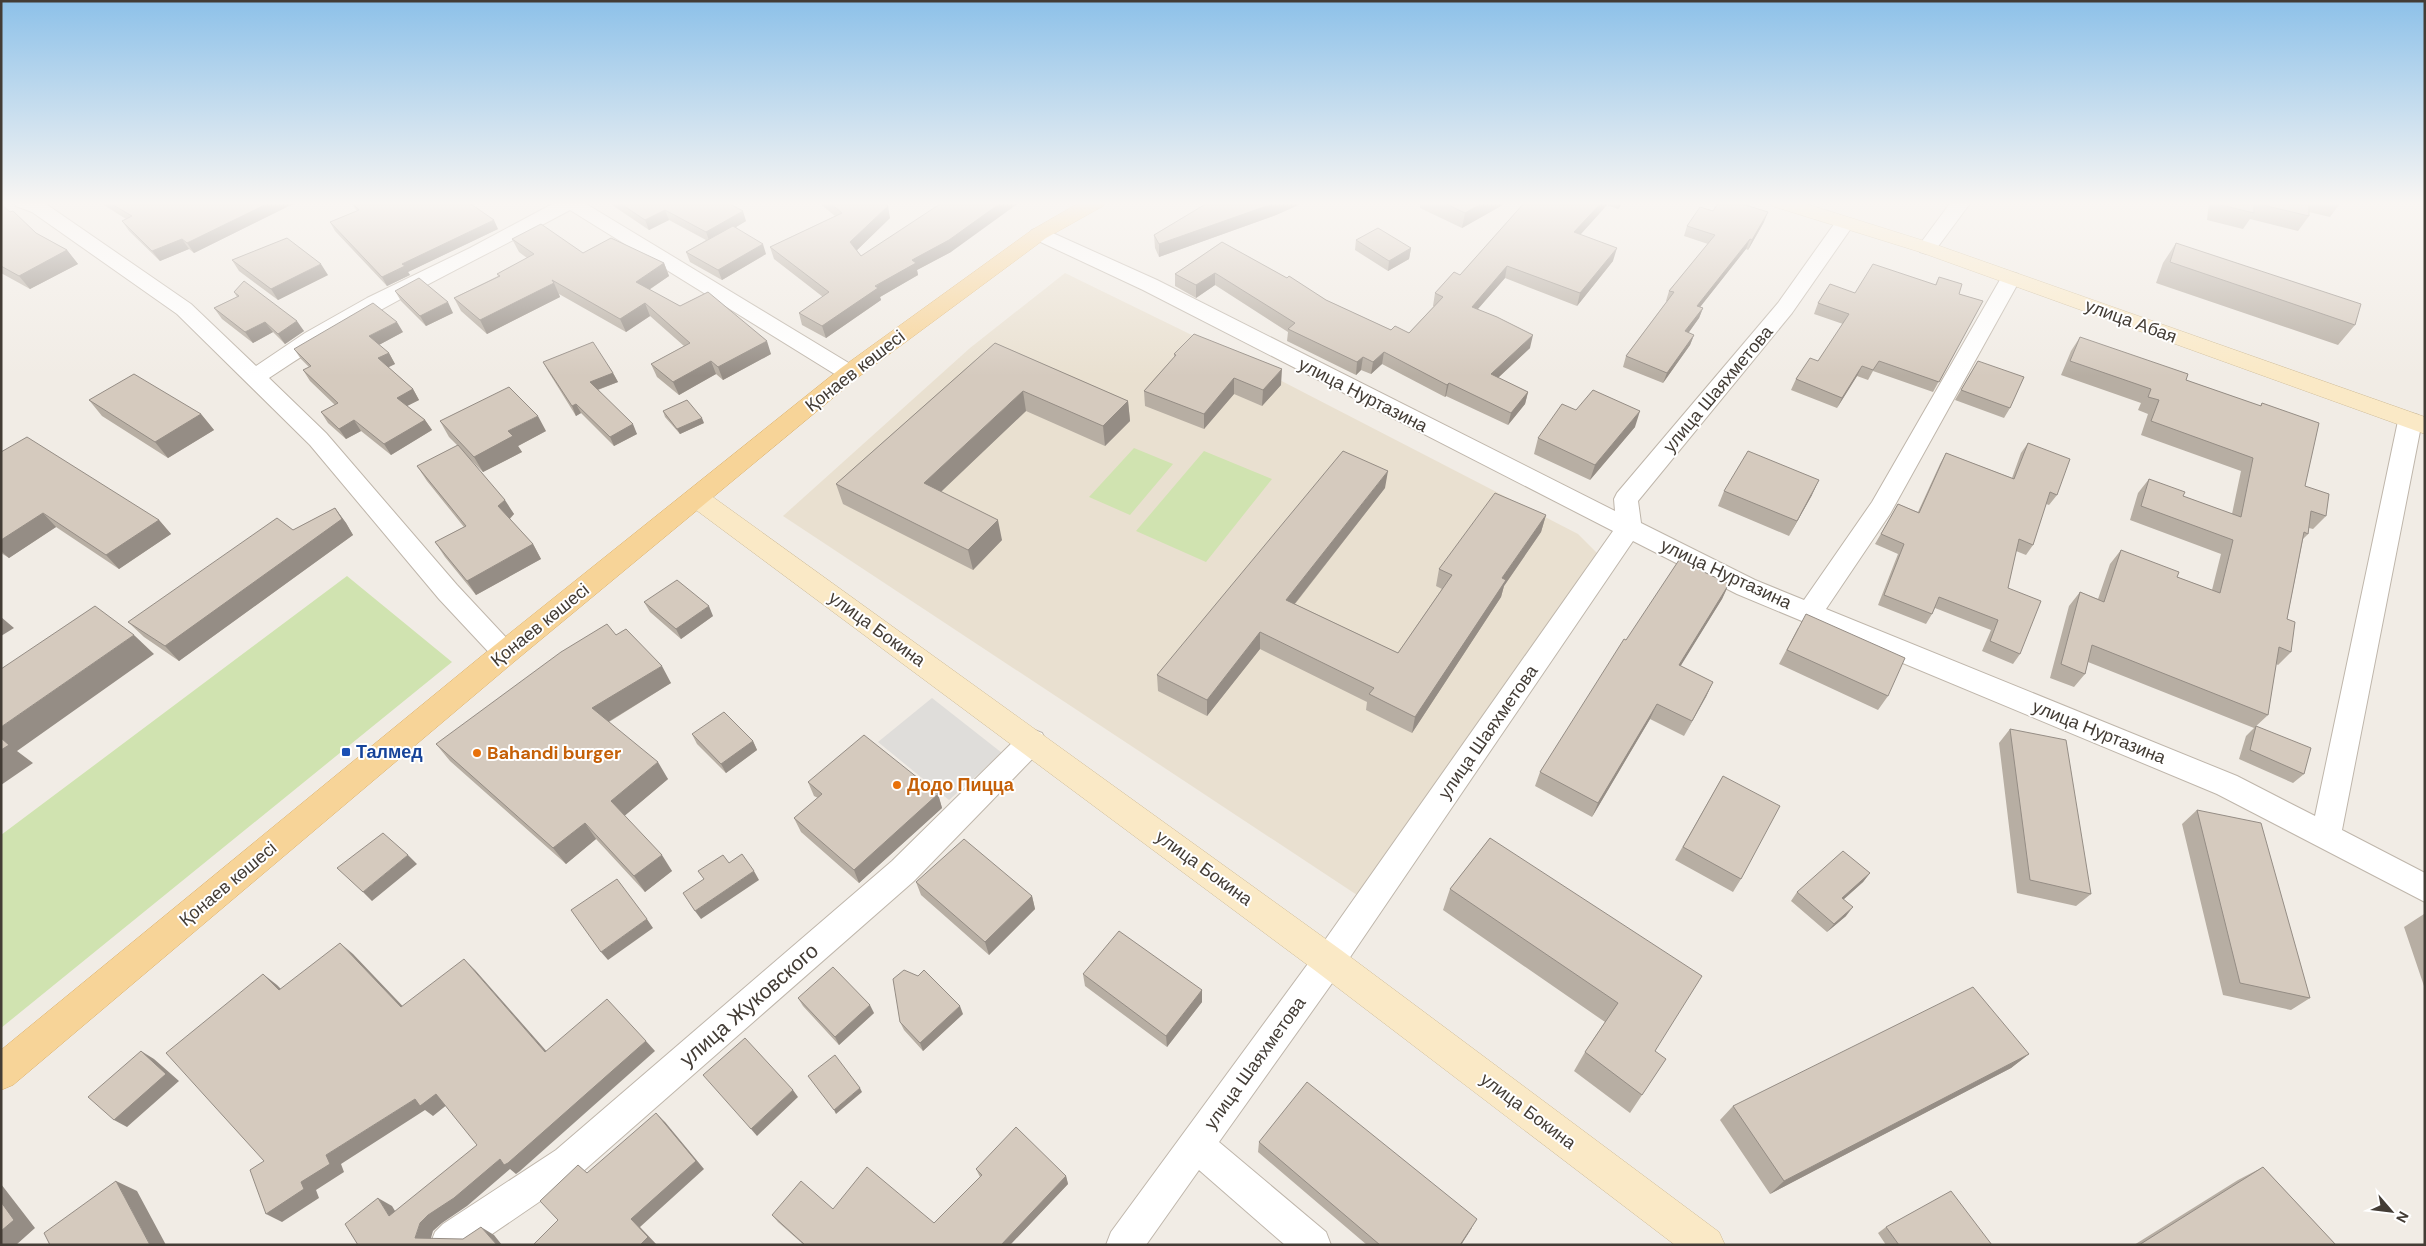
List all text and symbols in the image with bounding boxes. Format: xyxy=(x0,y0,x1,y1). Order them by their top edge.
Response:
street label: улица Абая xyxy=(2082,293,2180,349)
street label: улица Шаяхметова xyxy=(1658,320,1779,458)
street label: Қонаев көшесі xyxy=(800,325,910,417)
street label: улица Нуртазина xyxy=(1294,352,1432,438)
street label: улица Нуртазина xyxy=(1657,533,1796,615)
street label: Қонаев көшесі xyxy=(486,578,594,672)
street label: улица Бокина xyxy=(824,586,931,673)
street label: улица Шаяхметова xyxy=(1433,659,1544,804)
street label: улица Нуртазина xyxy=(2029,694,2170,770)
place label: Талмед xyxy=(356,740,423,764)
place label: Bahandi burger xyxy=(487,741,621,765)
marker: Талмед xyxy=(340,746,352,758)
marker: Bahandi burger xyxy=(471,747,483,759)
place label: Додо Пицца xyxy=(907,773,1015,797)
marker: Додо Пицца xyxy=(891,779,903,791)
street label: улица Бокина xyxy=(1151,825,1258,912)
street label: Қонаев көшесі xyxy=(174,836,282,932)
street label: улица Жуковского xyxy=(674,937,824,1073)
street label: улица Шаяхметова xyxy=(1199,991,1312,1134)
street label: улица Бокина xyxy=(1475,1067,1582,1155)
north arrow xyxy=(2366,1186,2416,1236)
text: N xyxy=(2392,1208,2413,1226)

